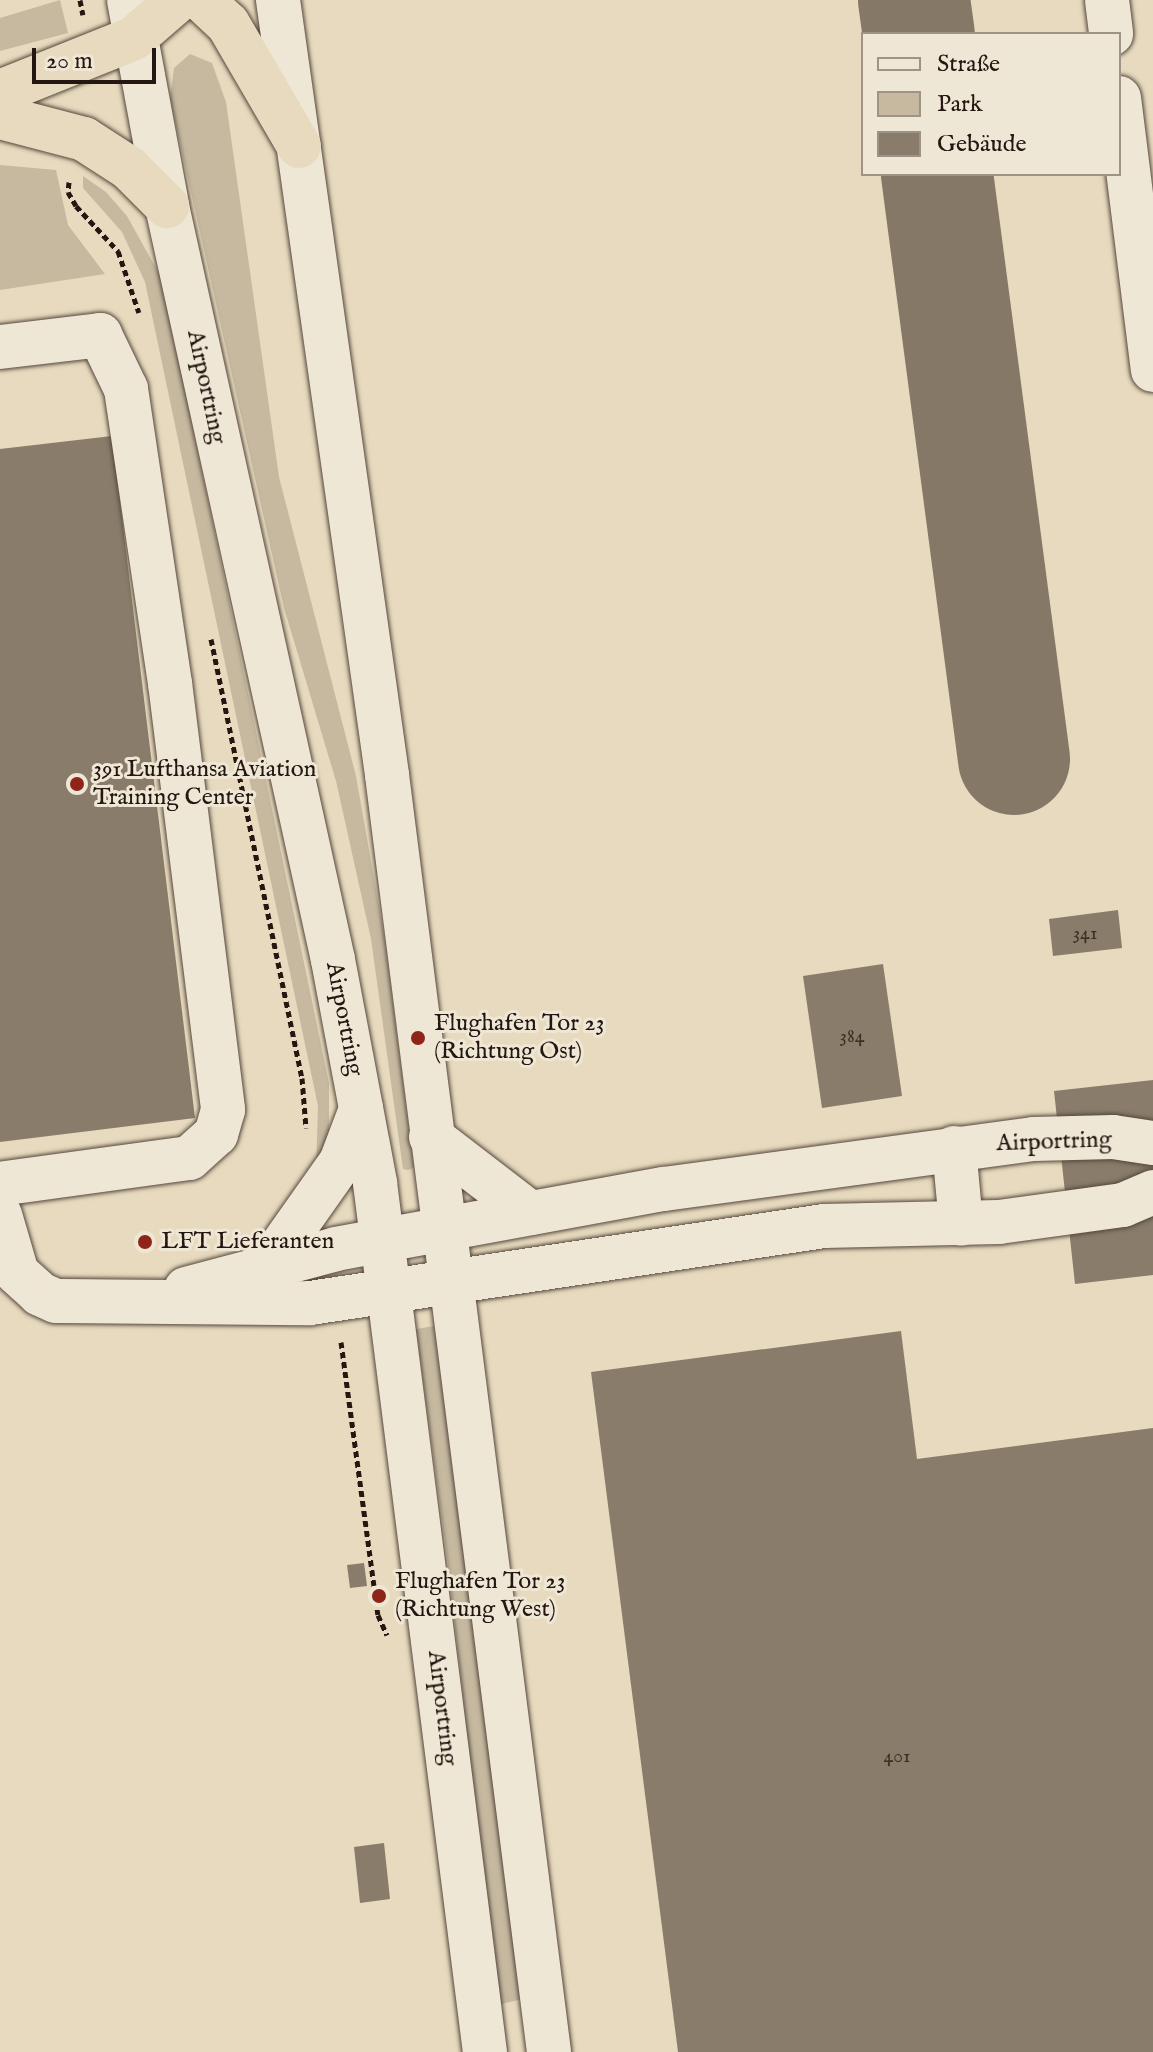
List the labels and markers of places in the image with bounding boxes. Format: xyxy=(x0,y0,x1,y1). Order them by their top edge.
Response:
place label: 391 Lufthansa Aviation Training Center xyxy=(93,756,316,812)
marker: 391 Lufthansa Aviation Training Center xyxy=(68,775,86,793)
place label: Flughafen Tor 23 (Richtung Ost) xyxy=(434,1010,604,1066)
marker: Flughafen Tor 23 (Richtung Ost) xyxy=(409,1029,427,1047)
place label: LFT Lieferanten xyxy=(161,1228,334,1256)
marker: LFT Lieferanten xyxy=(136,1233,154,1251)
place label: Flughafen Tor 23 (Richtung West) xyxy=(395,1568,565,1624)
marker: Flughafen Tor 23 (Richtung West) xyxy=(370,1587,388,1605)

